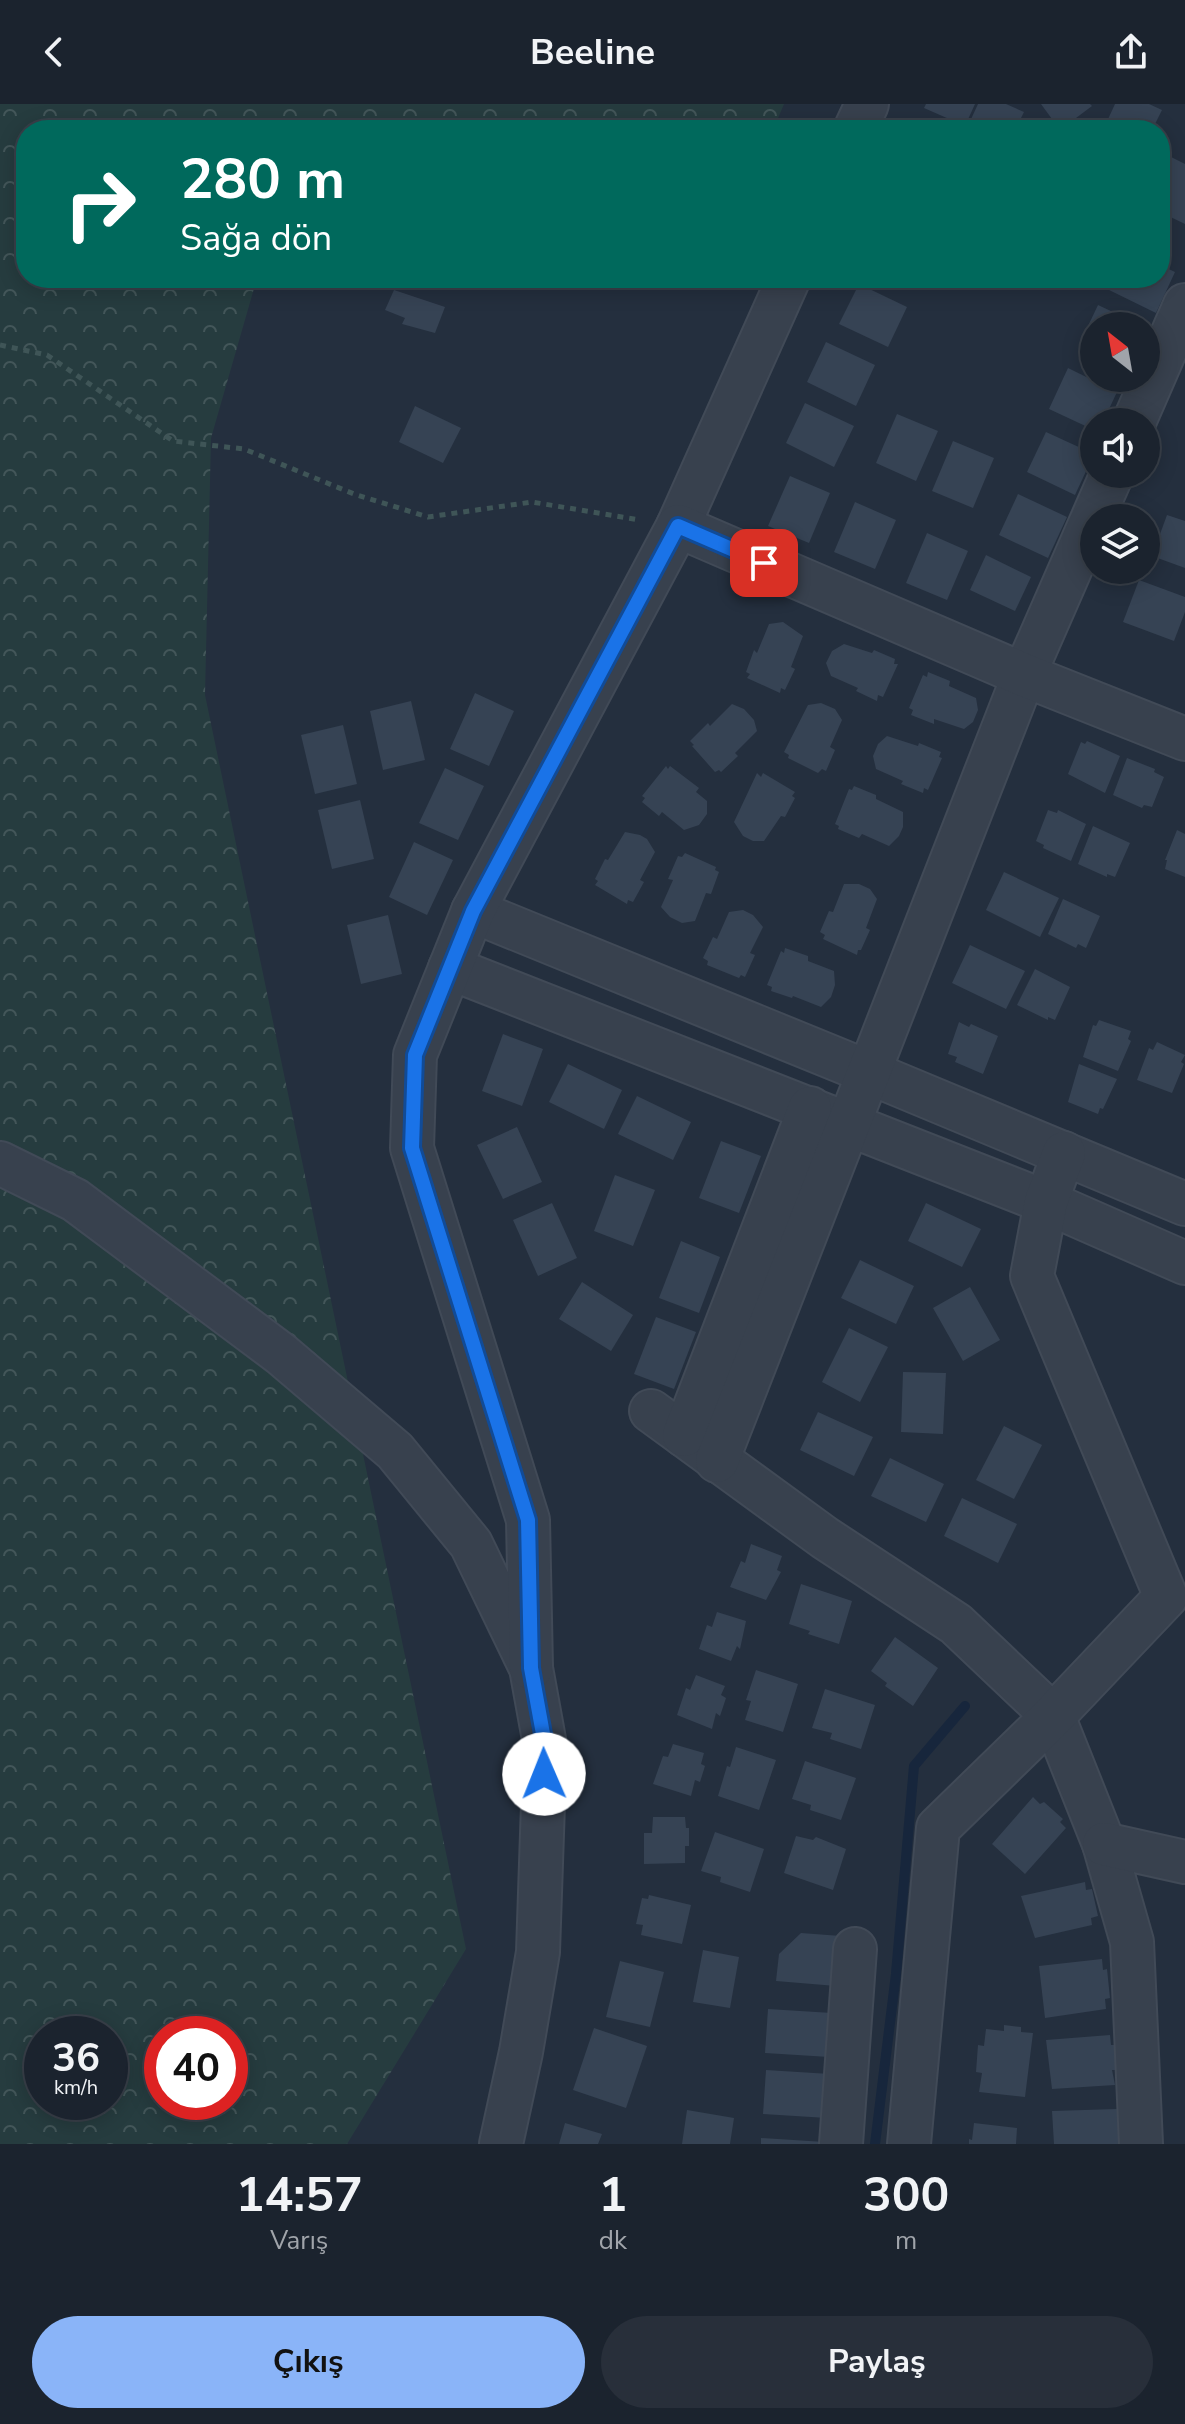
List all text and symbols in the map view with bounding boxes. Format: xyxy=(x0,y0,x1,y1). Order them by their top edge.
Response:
text: Beeline xyxy=(530,28,655,77)
icon: back xyxy=(32,30,76,74)
icon: share xyxy=(1109,30,1153,74)
text: 280 m xyxy=(180,141,345,218)
icon: right xyxy=(48,152,152,256)
text: Sağa dön xyxy=(180,214,332,263)
north arrow xyxy=(1080,312,1160,392)
map controls xyxy=(1080,312,1160,584)
button: sound xyxy=(1080,408,1160,488)
button: layers xyxy=(1080,504,1160,584)
pin xyxy=(730,529,798,597)
icon: arrive xyxy=(742,541,786,585)
position arrow xyxy=(502,1732,586,1816)
speed limit sign: 40 xyxy=(144,2016,248,2120)
text: 36 xyxy=(52,2031,100,2085)
text: km/h xyxy=(54,2074,98,2101)
text: 14:57 xyxy=(236,2162,363,2228)
text: 1 xyxy=(598,2162,627,2228)
text: 300 xyxy=(863,2162,949,2228)
text: Varış xyxy=(270,2223,328,2258)
text: dk xyxy=(599,2223,627,2258)
text: m xyxy=(895,2223,917,2258)
button: Çıkış xyxy=(32,2316,585,2408)
button: Paylaş xyxy=(601,2316,1153,2408)

